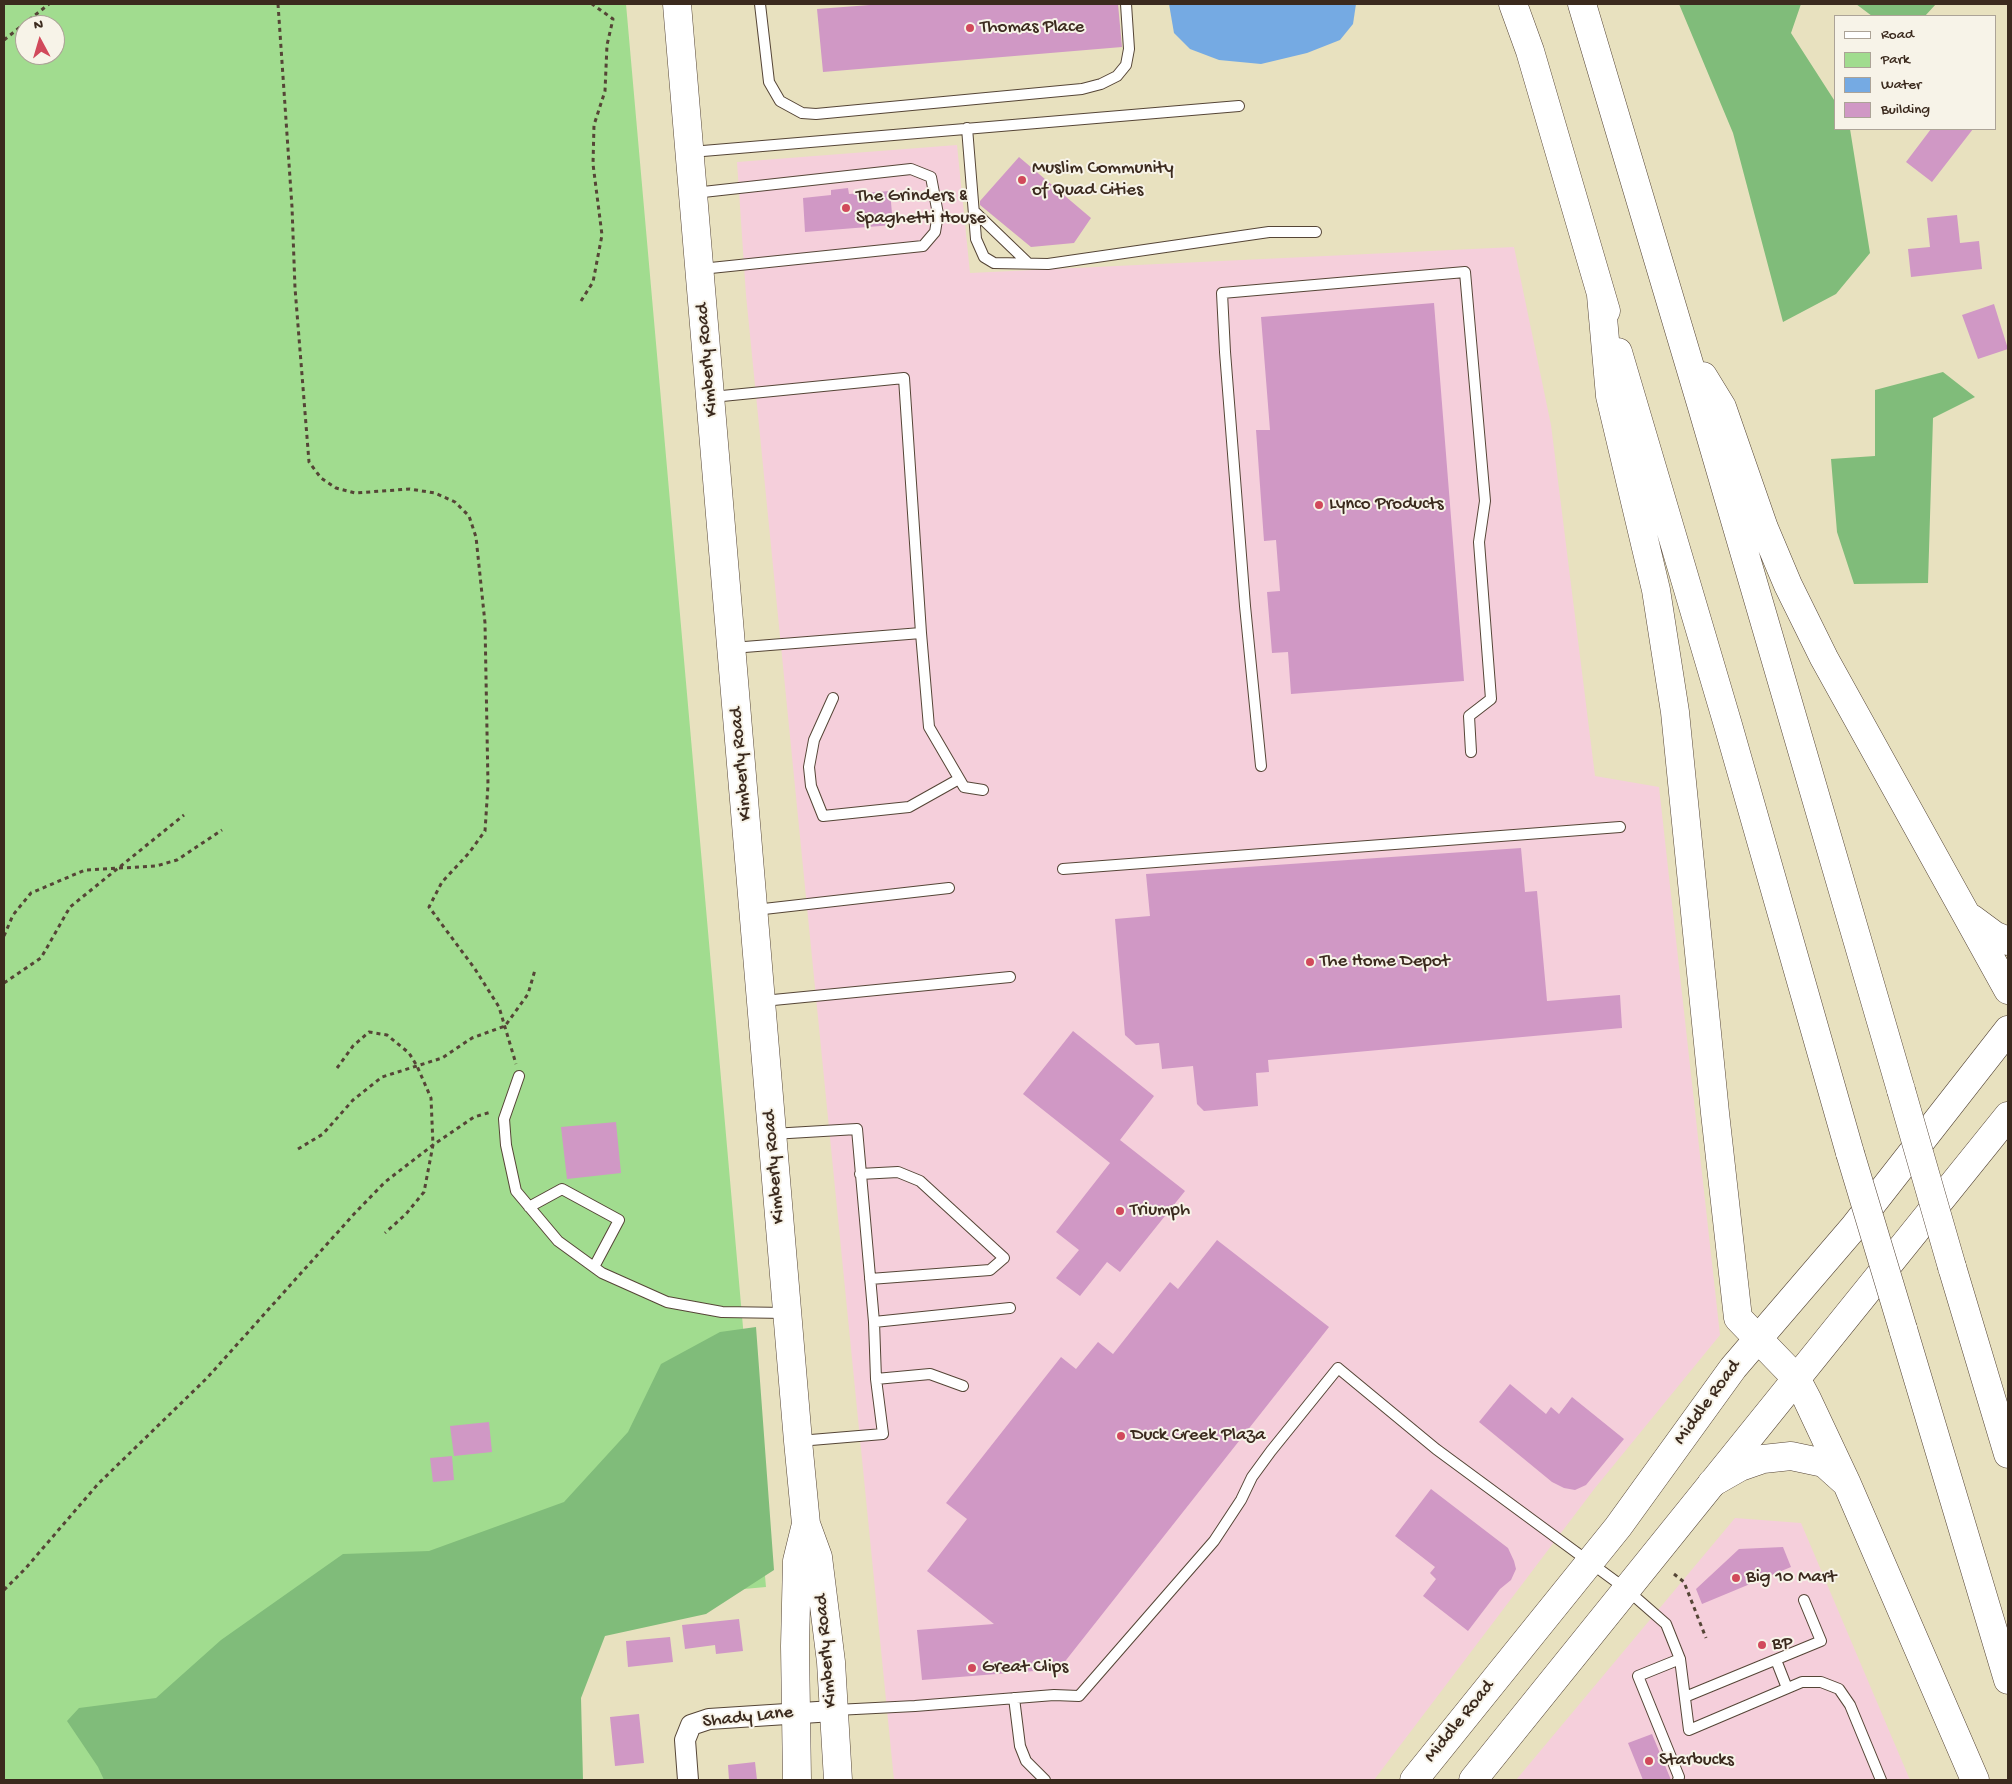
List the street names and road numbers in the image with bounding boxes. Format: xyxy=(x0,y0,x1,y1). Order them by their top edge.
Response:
street label: Kimberly Road xyxy=(692,302,724,418)
street label: Kimberly Road xyxy=(726,706,758,822)
street label: Kimberly Road xyxy=(759,1109,791,1225)
street label: Middle Road xyxy=(1670,1356,1746,1450)
street label: Kimberly Road xyxy=(811,1593,843,1709)
street label: Middle Road xyxy=(1420,1676,1500,1768)
street label: Shady Lane xyxy=(702,1702,794,1734)

